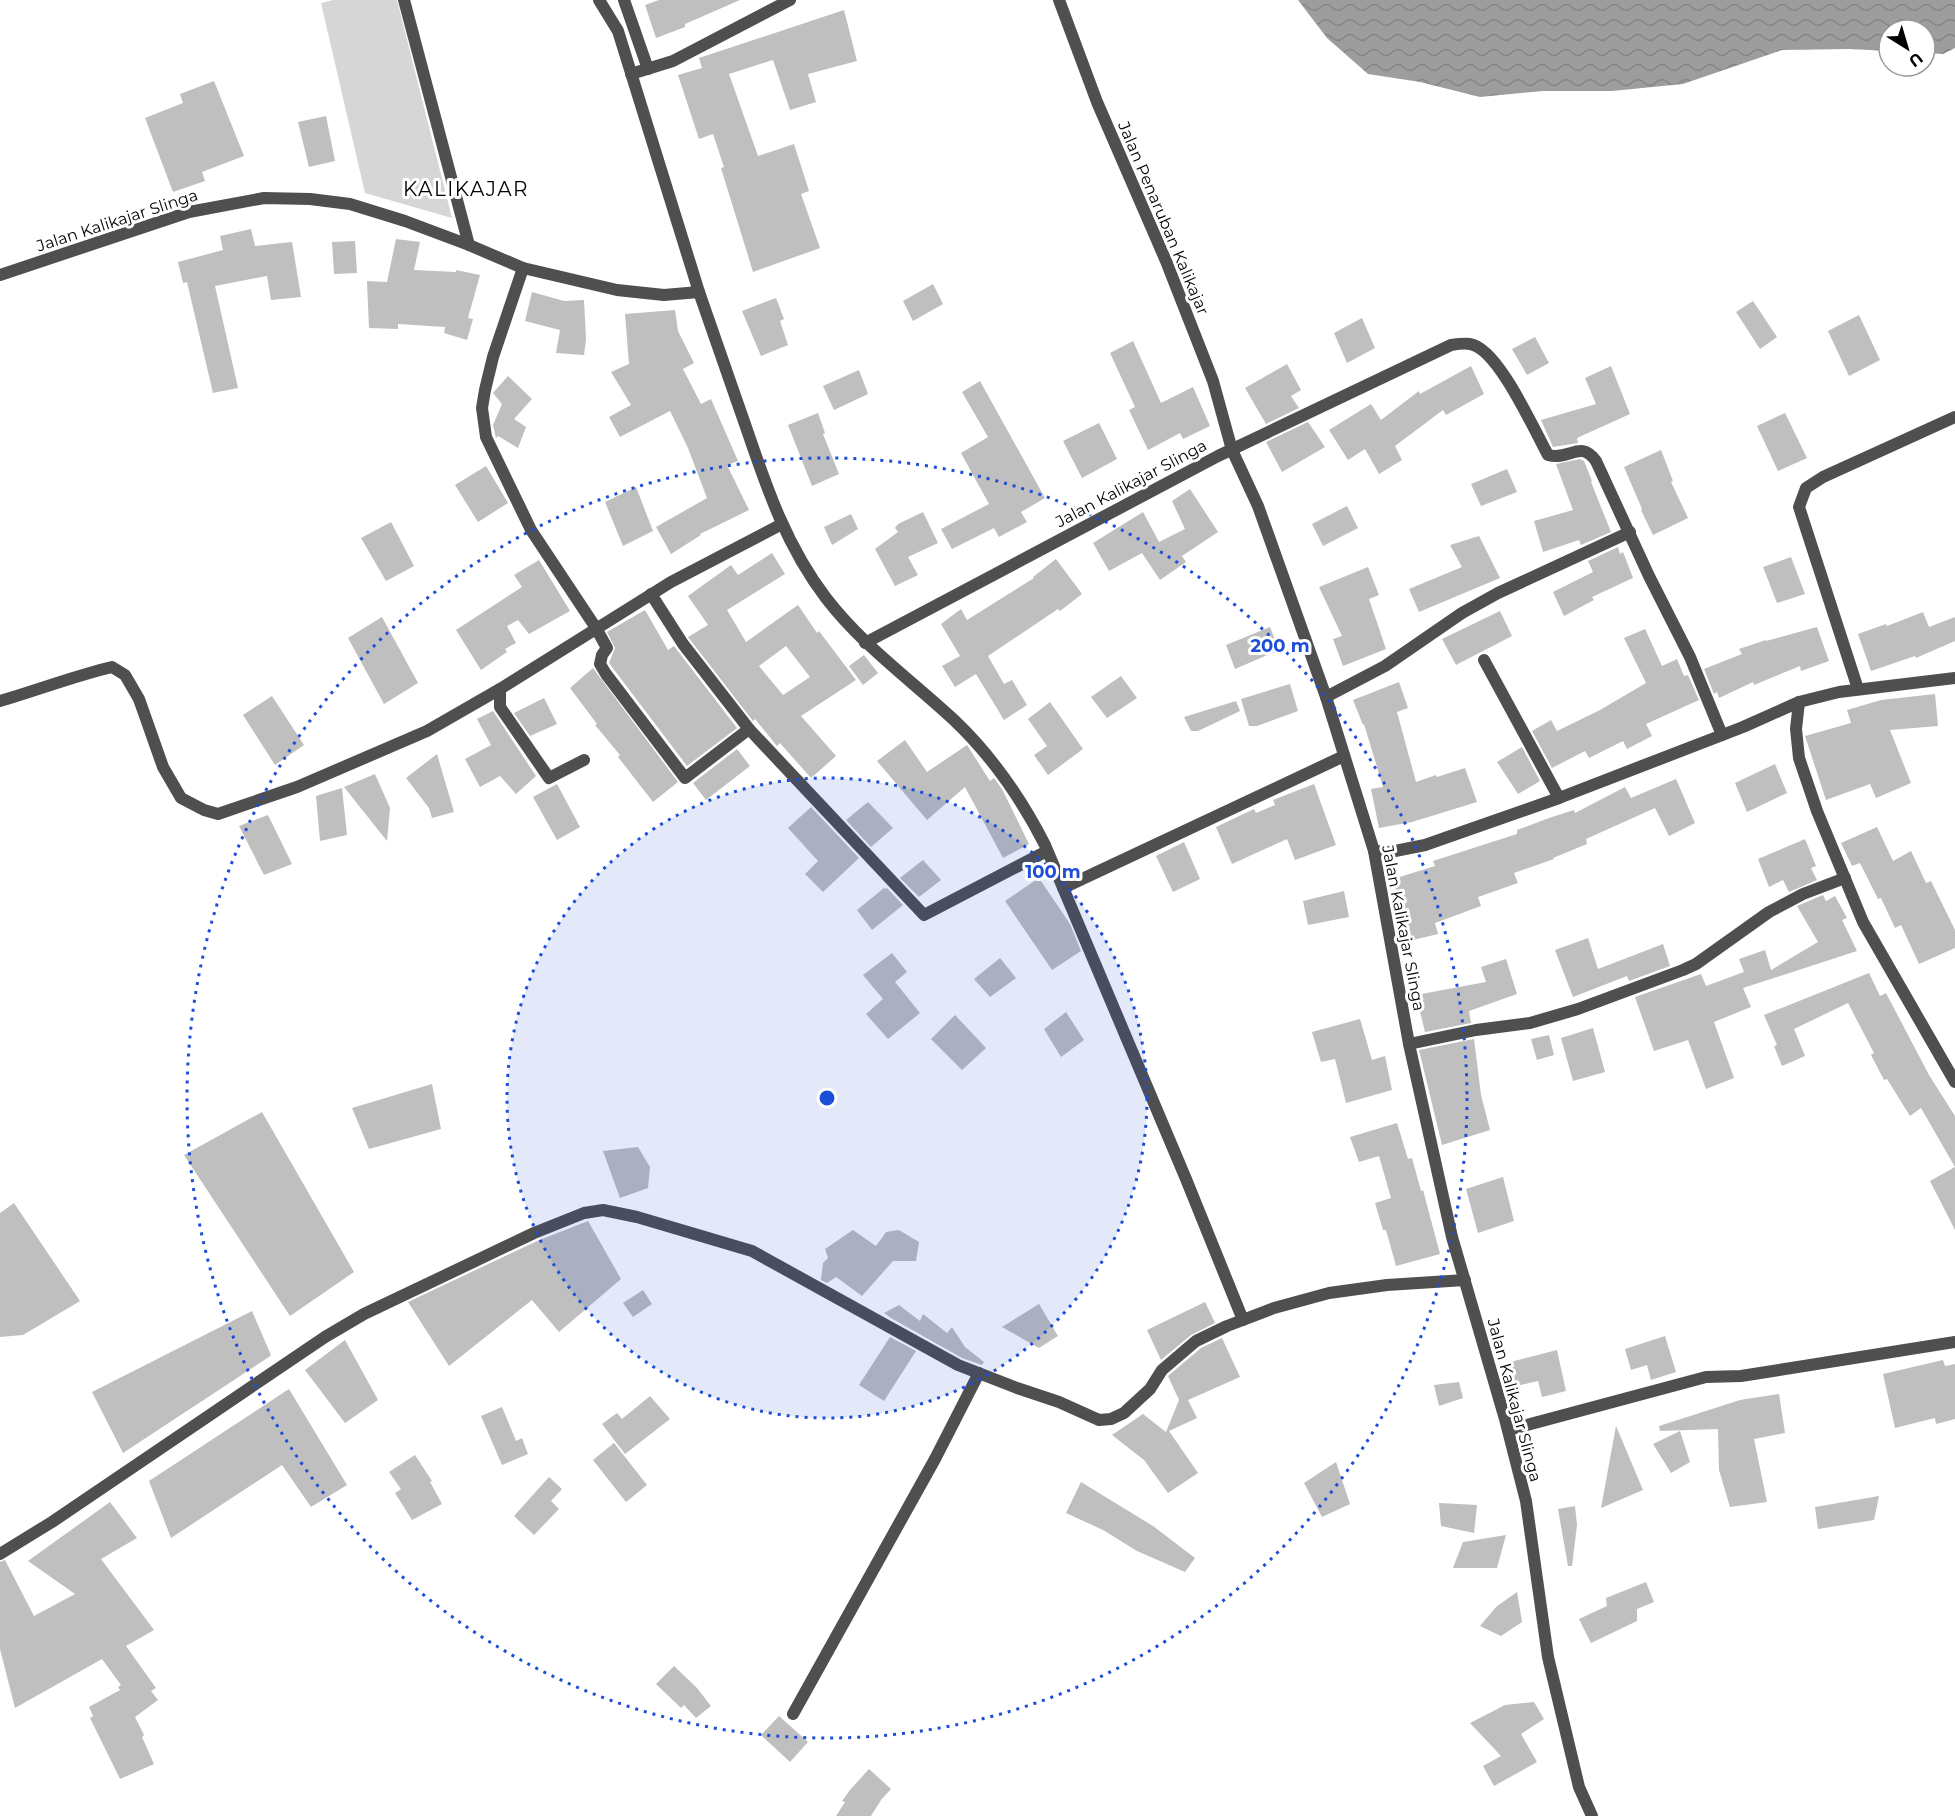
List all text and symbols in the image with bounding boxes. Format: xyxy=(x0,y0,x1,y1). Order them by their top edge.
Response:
north arrow xyxy=(1877,18,1937,78)
text: U xyxy=(1905,48,1926,71)
street label: Jalan Penaruban Kalikajar xyxy=(1114,118,1213,318)
district label: KALIKAJAR xyxy=(403,177,529,201)
street label: Jalan Kalikajar Slinga xyxy=(33,185,200,256)
street label: Jalan Kalikajar Slinga xyxy=(1052,436,1210,532)
text: 200 m xyxy=(1250,635,1310,657)
street label: Jalan Kalikajar Slinga xyxy=(1378,843,1429,1013)
text: 100 m xyxy=(1025,861,1081,883)
centre of rings xyxy=(817,1088,837,1108)
street label: Jalan Kalikajar Slinga xyxy=(1483,1315,1545,1484)

